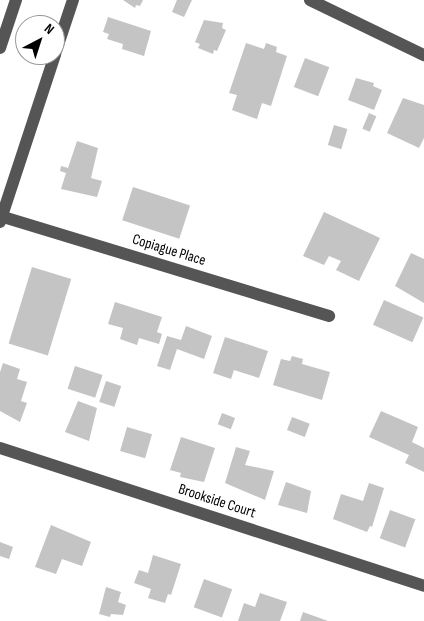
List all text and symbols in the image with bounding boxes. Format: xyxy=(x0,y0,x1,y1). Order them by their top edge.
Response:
north arrow xyxy=(15,15,65,65)
text: N xyxy=(41,20,58,38)
street label: Copiague Place xyxy=(130,230,208,270)
street label: Brookside Court xyxy=(176,480,258,522)

